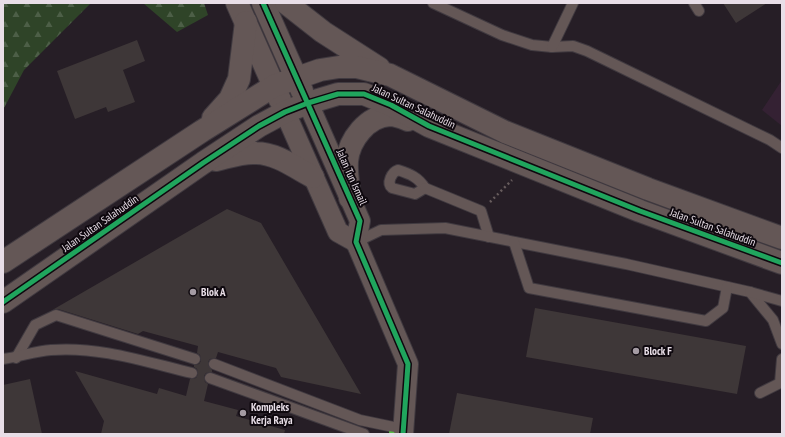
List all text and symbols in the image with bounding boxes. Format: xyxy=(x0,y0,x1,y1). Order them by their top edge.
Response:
street label: Jalan Sultan Salahuddin xyxy=(369,80,458,131)
street label: Jalan Tun Ismail xyxy=(333,146,371,207)
street label: Jalan Sultan Salahuddin xyxy=(58,191,141,255)
street label: Jalan Sultan Salahuddin xyxy=(667,205,758,249)
place label: Blok A xyxy=(201,285,226,299)
marker: Blok A xyxy=(188,287,198,297)
place label: Block F xyxy=(644,344,672,358)
marker: Block F xyxy=(631,346,641,356)
place label: Kompleks Kerja Raya xyxy=(251,400,293,427)
marker: Kompleks Kerja Raya xyxy=(238,408,248,418)

